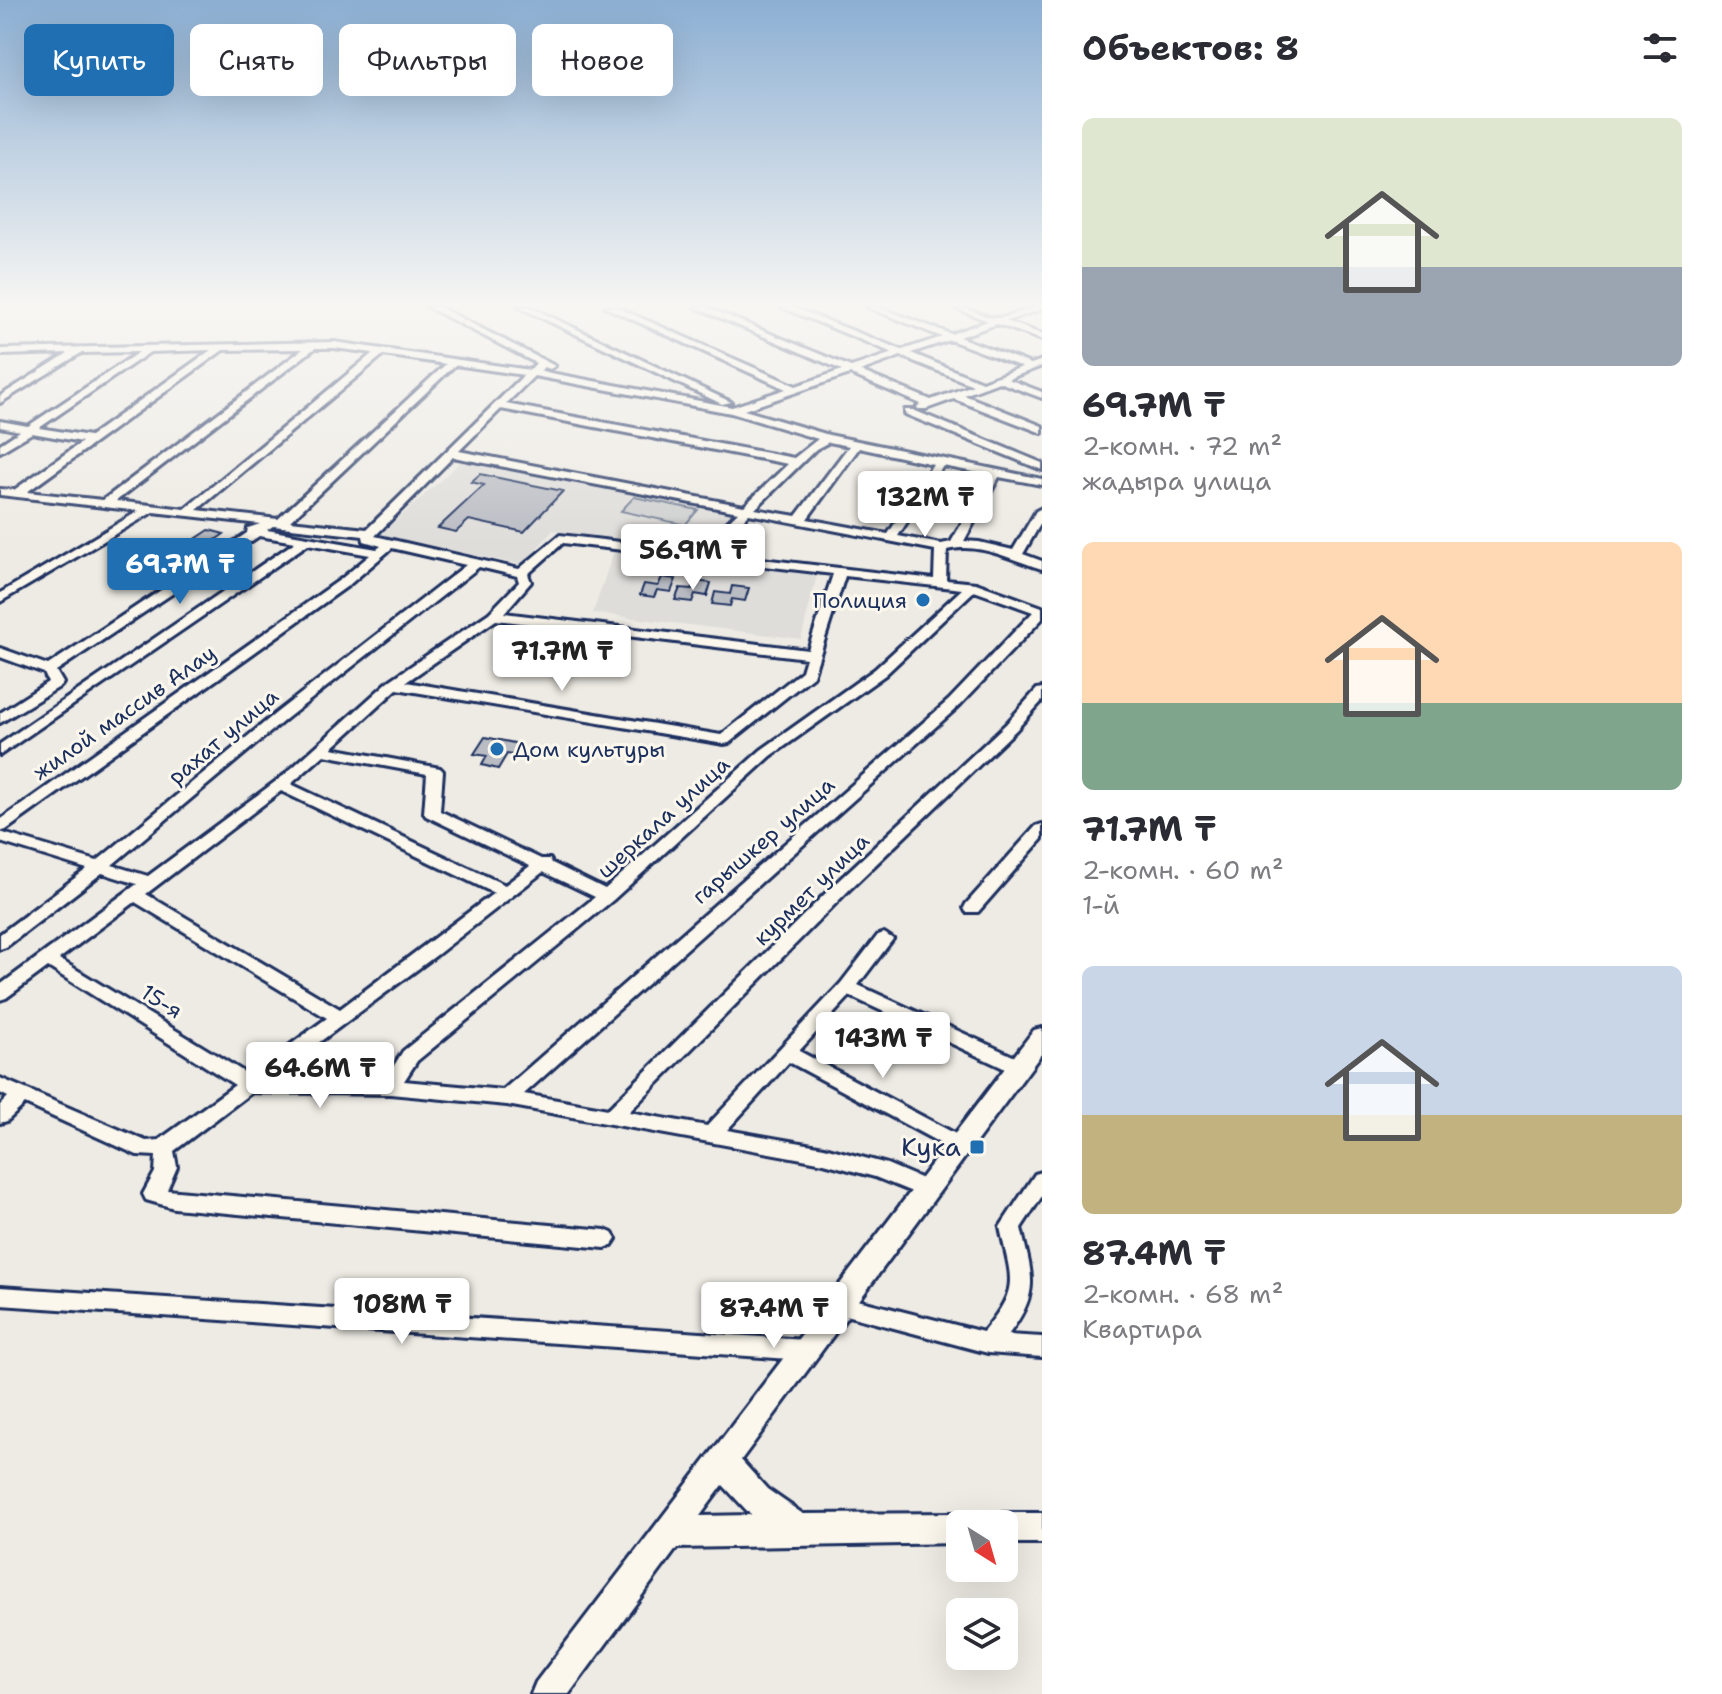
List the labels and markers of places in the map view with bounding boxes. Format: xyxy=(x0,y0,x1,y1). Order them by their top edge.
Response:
pin: 132M ₸ xyxy=(860,471,990,539)
pin: 56.9M ₸ xyxy=(619,524,767,592)
pin: 69.7M ₸ xyxy=(106,538,254,606)
place label: Полиция xyxy=(813,586,907,615)
marker: Полиция xyxy=(914,591,932,609)
pin: 71.7M ₸ xyxy=(488,625,636,693)
place label: Дом культуры xyxy=(513,735,665,764)
marker: Дом культуры xyxy=(488,740,506,758)
pin: 143M ₸ xyxy=(818,1012,948,1080)
pin: 64.6M ₸ xyxy=(246,1042,394,1110)
place label: Кука xyxy=(901,1129,961,1164)
marker: Кука xyxy=(968,1138,986,1156)
pin: 108M ₸ xyxy=(337,1278,467,1346)
pin: 87.4M ₸ xyxy=(700,1282,848,1350)

